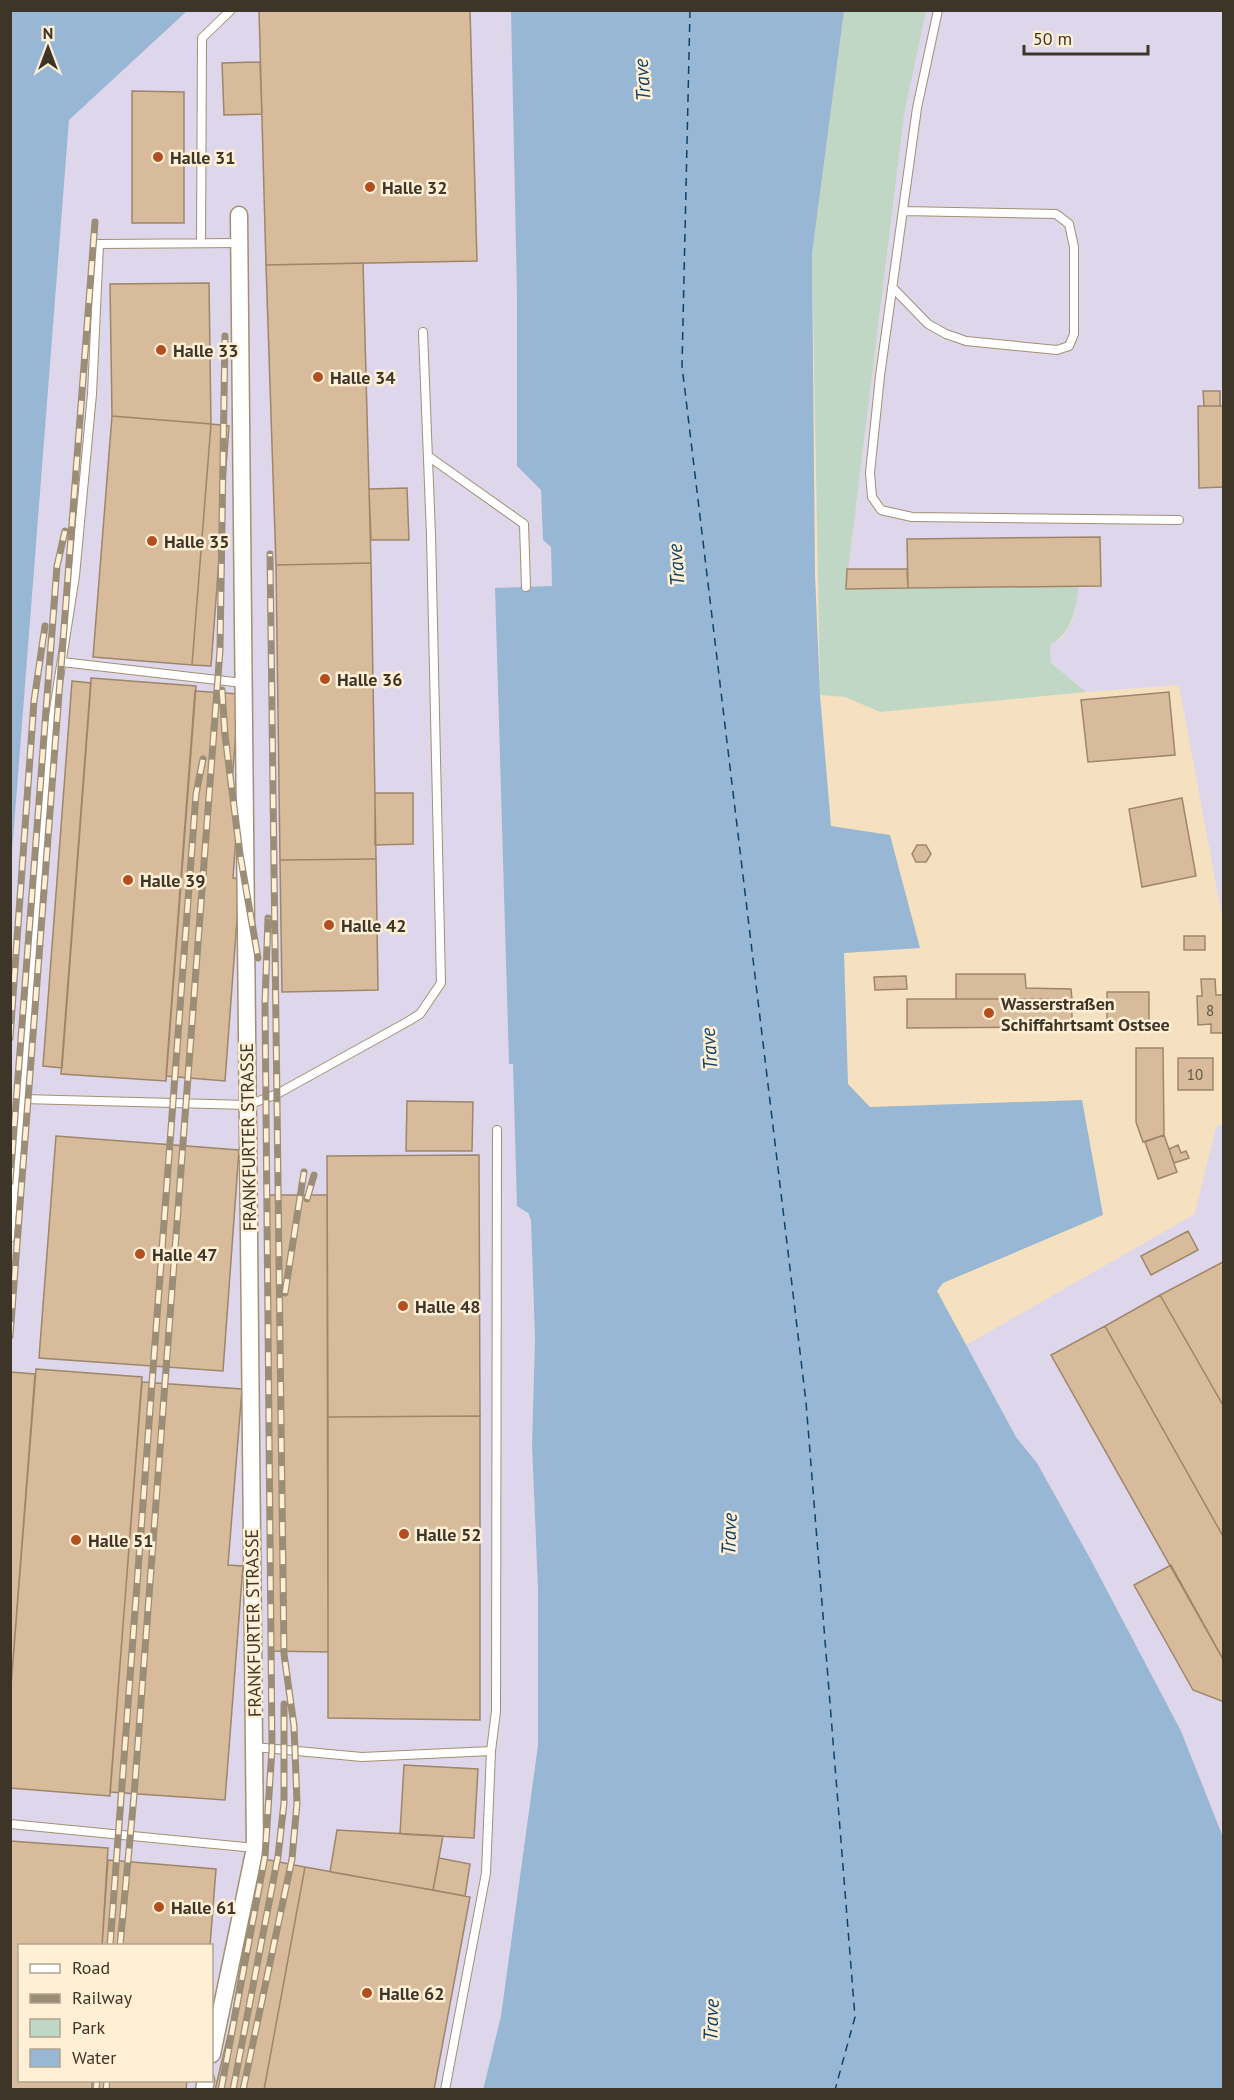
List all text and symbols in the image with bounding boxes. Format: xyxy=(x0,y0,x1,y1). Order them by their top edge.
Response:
north arrow xyxy=(18,18,78,78)
scale bar xyxy=(1024,18,1148,56)
text: N xyxy=(43,23,53,43)
text: 50 m xyxy=(1033,27,1072,50)
water label: Trave xyxy=(627,57,656,102)
place label: Halle 31 xyxy=(170,146,235,169)
marker: Halle 31 xyxy=(151,150,165,164)
place label: Halle 32 xyxy=(382,176,447,199)
marker: Halle 32 xyxy=(363,180,377,194)
place label: Halle 33 xyxy=(173,339,238,362)
marker: Halle 33 xyxy=(154,343,168,357)
place label: Halle 34 xyxy=(330,366,395,389)
marker: Halle 34 xyxy=(311,370,325,384)
place label: Halle 35 xyxy=(164,530,229,553)
marker: Halle 35 xyxy=(145,534,159,548)
water label: Trave xyxy=(661,542,690,587)
place label: Halle 36 xyxy=(337,668,402,691)
marker: Halle 36 xyxy=(318,672,332,686)
place label: Halle 39 xyxy=(140,869,205,892)
marker: Halle 39 xyxy=(121,873,135,887)
place label: Halle 42 xyxy=(341,914,406,937)
marker: Halle 42 xyxy=(322,918,336,932)
place label: Wasserstraßen Schiffahrtsamt Ostsee xyxy=(1001,992,1170,1036)
house number: 8 xyxy=(1206,1001,1214,1020)
marker: Wasserstraßen Schiffahrtsamt Ostsee xyxy=(982,1006,996,1020)
water label: Trave xyxy=(694,1026,723,1071)
street label: FRANKFURTER STRASSE xyxy=(235,1043,261,1231)
house number: 10 xyxy=(1187,1065,1203,1084)
place label: Halle 47 xyxy=(152,1243,217,1266)
marker: Halle 47 xyxy=(133,1247,147,1261)
place label: Halle 48 xyxy=(415,1295,480,1318)
marker: Halle 48 xyxy=(396,1299,410,1313)
water label: Trave xyxy=(715,1512,743,1556)
place label: Halle 52 xyxy=(416,1523,481,1546)
marker: Halle 52 xyxy=(397,1527,411,1541)
place label: Halle 51 xyxy=(88,1529,153,1552)
street label: FRANKFURTER STRASSE xyxy=(240,1529,266,1717)
marker: Halle 51 xyxy=(69,1533,83,1547)
place label: Halle 61 xyxy=(171,1896,236,1919)
marker: Halle 61 xyxy=(152,1900,166,1914)
legend xyxy=(18,1944,213,2082)
text: Road xyxy=(72,1956,110,1979)
place label: Halle 62 xyxy=(379,1982,444,2005)
text: Railway xyxy=(72,1986,133,2009)
marker: Halle 62 xyxy=(360,1986,374,2000)
water label: Trave xyxy=(697,1998,725,2042)
text: Park xyxy=(72,2016,105,2039)
text: Water xyxy=(72,2046,116,2069)

